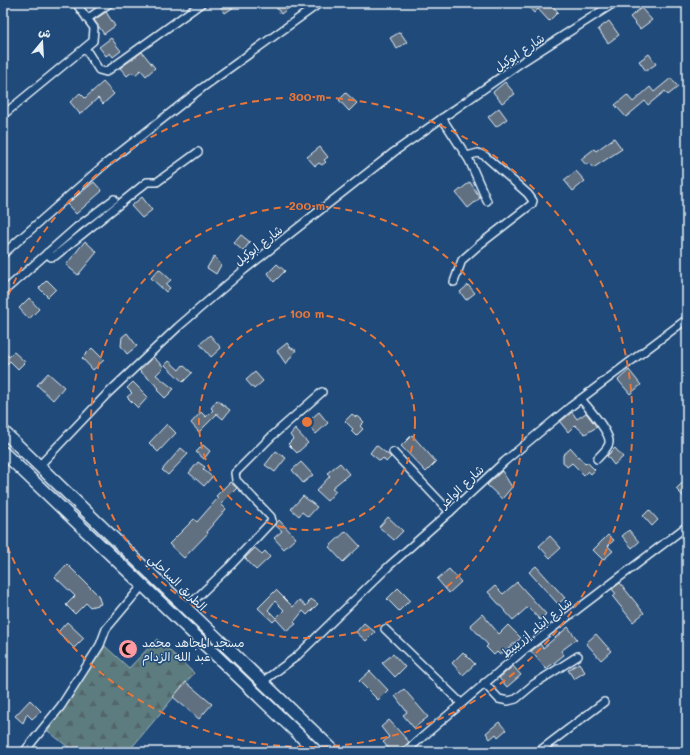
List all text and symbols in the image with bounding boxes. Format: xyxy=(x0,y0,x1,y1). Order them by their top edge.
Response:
north arrow xyxy=(22,22,62,62)
text: ش xyxy=(37,23,53,41)
street label: شارع ابوكيل xyxy=(491,29,548,76)
text: 300 m xyxy=(289,88,325,104)
text: 200 m xyxy=(289,197,325,213)
street label: شارع ابوكيل xyxy=(231,221,287,270)
text: 100 m xyxy=(290,305,324,321)
centre of rings xyxy=(300,415,314,429)
street label: شارع الواعر xyxy=(435,461,488,513)
street label: الطريق الساحلي xyxy=(143,550,211,617)
street label: شارع ابناء إزريبيط xyxy=(497,593,576,662)
place label: مسجد المجاهد محمد عبد الله الزدام xyxy=(142,634,244,666)
mosque icon: مسجد المجاهد محمد عبد الله الزدام xyxy=(117,638,139,660)

